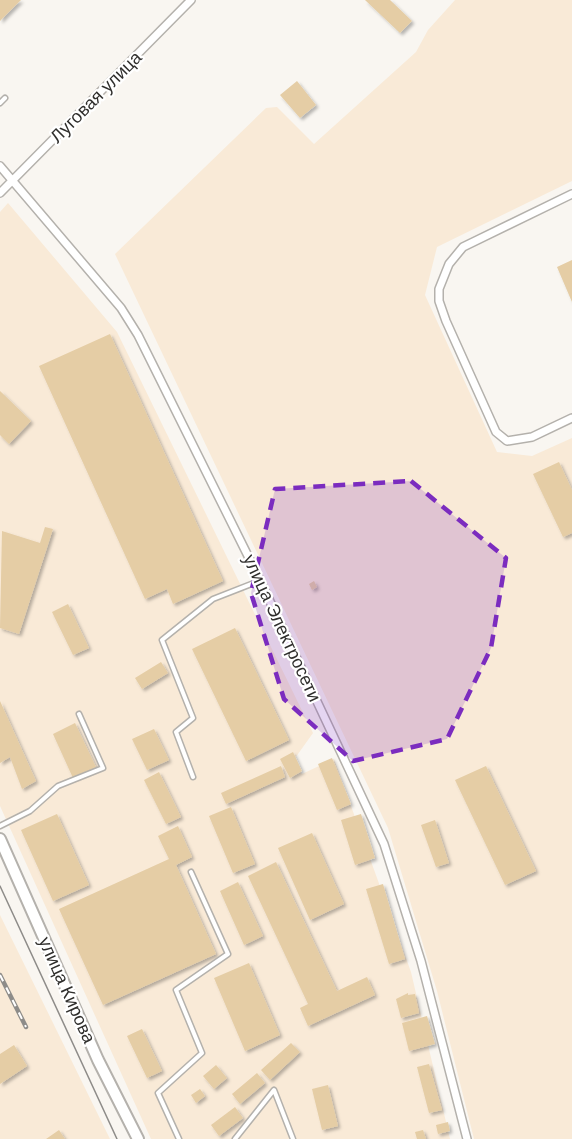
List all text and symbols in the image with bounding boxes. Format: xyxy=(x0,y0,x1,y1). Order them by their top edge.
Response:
street label: Луговая улица xyxy=(45,45,148,148)
street label: улица Электросети xyxy=(237,550,327,706)
street label: улица Кирова xyxy=(33,933,102,1048)

